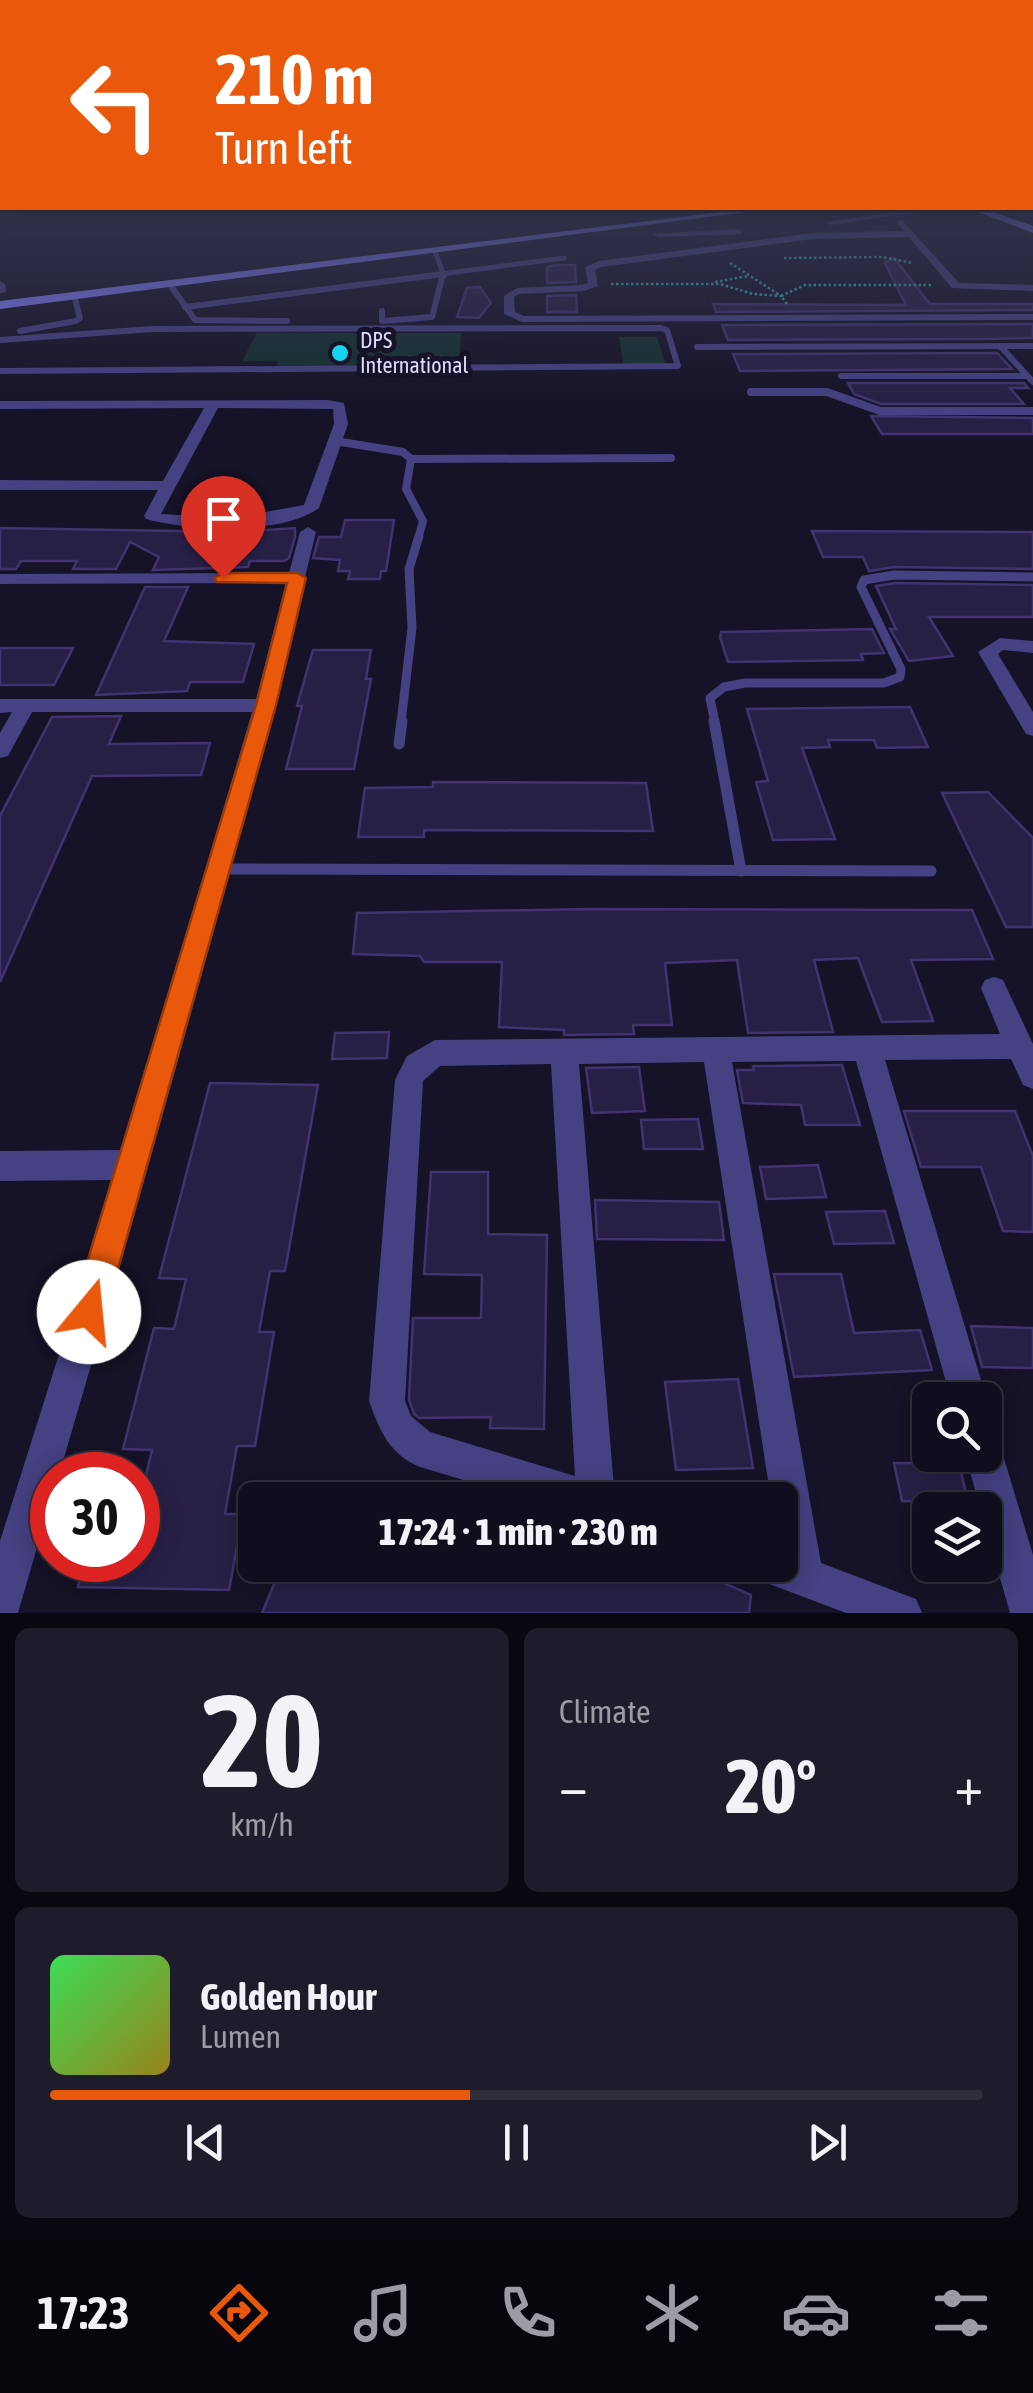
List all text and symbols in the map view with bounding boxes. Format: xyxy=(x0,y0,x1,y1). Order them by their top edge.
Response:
text: 210 m xyxy=(215,39,374,119)
icon: left xyxy=(50,40,180,170)
text: Turn left xyxy=(215,122,353,174)
place label: DPS International xyxy=(360,327,468,378)
marker: DPS International xyxy=(329,342,351,364)
pin xyxy=(181,476,266,579)
icon: arrive xyxy=(196,491,251,546)
position arrow xyxy=(37,1260,141,1364)
map controls xyxy=(912,1382,1002,1582)
button: search xyxy=(912,1382,1002,1472)
speed limit sign: 30 xyxy=(30,1452,160,1582)
button: layers xyxy=(912,1492,1002,1582)
text: 17:24 · 1 min · 230 m xyxy=(378,1510,658,1553)
text: 20 xyxy=(201,1666,323,1815)
text: Climate xyxy=(559,1693,651,1730)
text: 20° xyxy=(725,1743,817,1829)
text: − xyxy=(559,1754,588,1817)
text: + xyxy=(954,1754,983,1817)
text: km/h xyxy=(230,1806,294,1843)
text: Golden Hour xyxy=(200,1975,376,2018)
text: Lumen xyxy=(200,2018,281,2055)
icon: previous xyxy=(178,2115,233,2170)
icon: pause xyxy=(489,2115,544,2170)
icon: next xyxy=(800,2115,855,2170)
icon: directions xyxy=(204,2278,274,2348)
icon: music xyxy=(348,2278,418,2348)
icon: phone xyxy=(493,2278,563,2348)
icon: climate xyxy=(637,2278,707,2348)
icon: car xyxy=(781,2278,851,2348)
icon: filters xyxy=(926,2278,996,2348)
text: 17:23 xyxy=(37,2287,130,2339)

